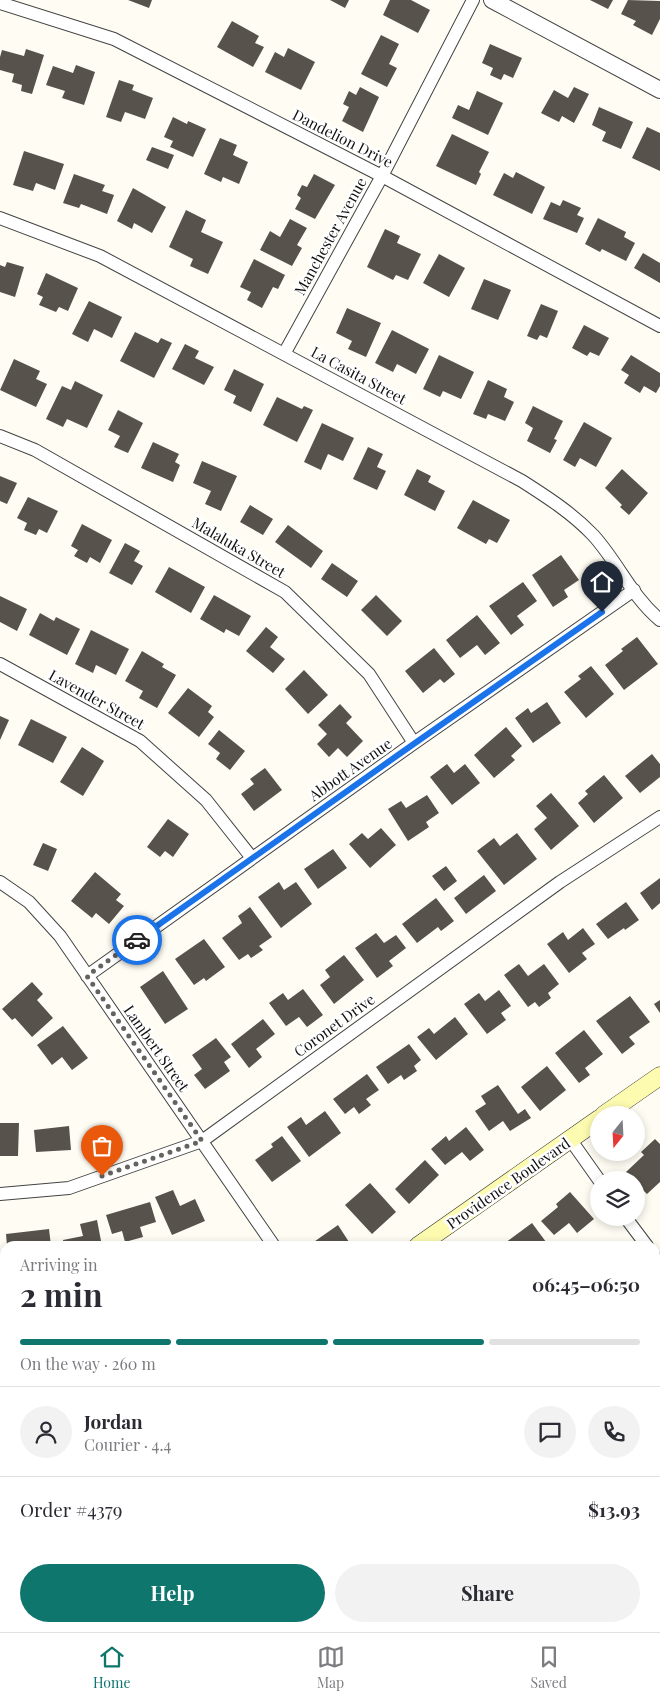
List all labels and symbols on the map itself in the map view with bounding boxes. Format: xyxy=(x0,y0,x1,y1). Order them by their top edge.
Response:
street label: Dandelion Drive xyxy=(290,104,396,172)
street label: Manchester Avenue xyxy=(289,174,371,298)
street label: La Casita Street xyxy=(308,341,411,409)
street label: Malaluka Street xyxy=(189,512,290,582)
pin xyxy=(581,561,623,612)
street label: Lavender Street xyxy=(46,664,149,734)
street label: Abbott Avenue xyxy=(304,733,395,806)
courier xyxy=(112,915,162,965)
street label: Coronet Drive xyxy=(290,989,378,1061)
street label: Lambert Street xyxy=(120,1001,195,1096)
north arrow xyxy=(590,1106,645,1161)
pin xyxy=(81,1125,123,1176)
street label: Providence Boulevard xyxy=(442,1133,574,1233)

